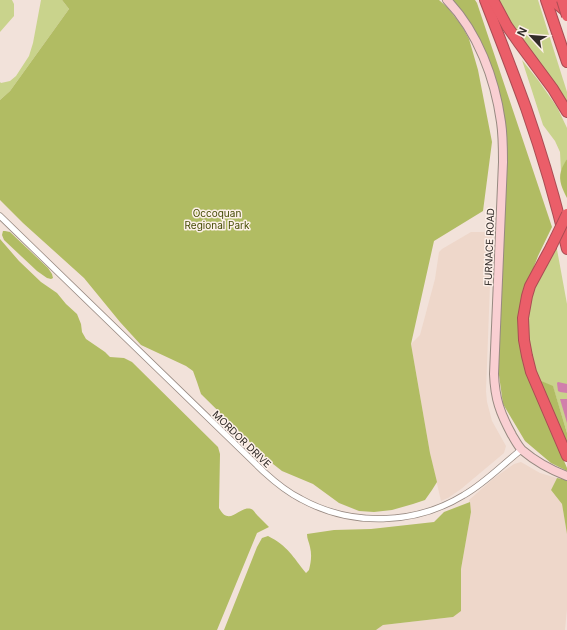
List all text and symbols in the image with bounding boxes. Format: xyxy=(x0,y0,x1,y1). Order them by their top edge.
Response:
north arrow xyxy=(511,16,551,56)
text: N xyxy=(514,25,530,38)
park label: Occoquan Regional Park xyxy=(185,207,250,231)
street label: FURNACE ROAD xyxy=(482,208,496,286)
street label: MORDOR DRIVE xyxy=(210,408,274,470)

